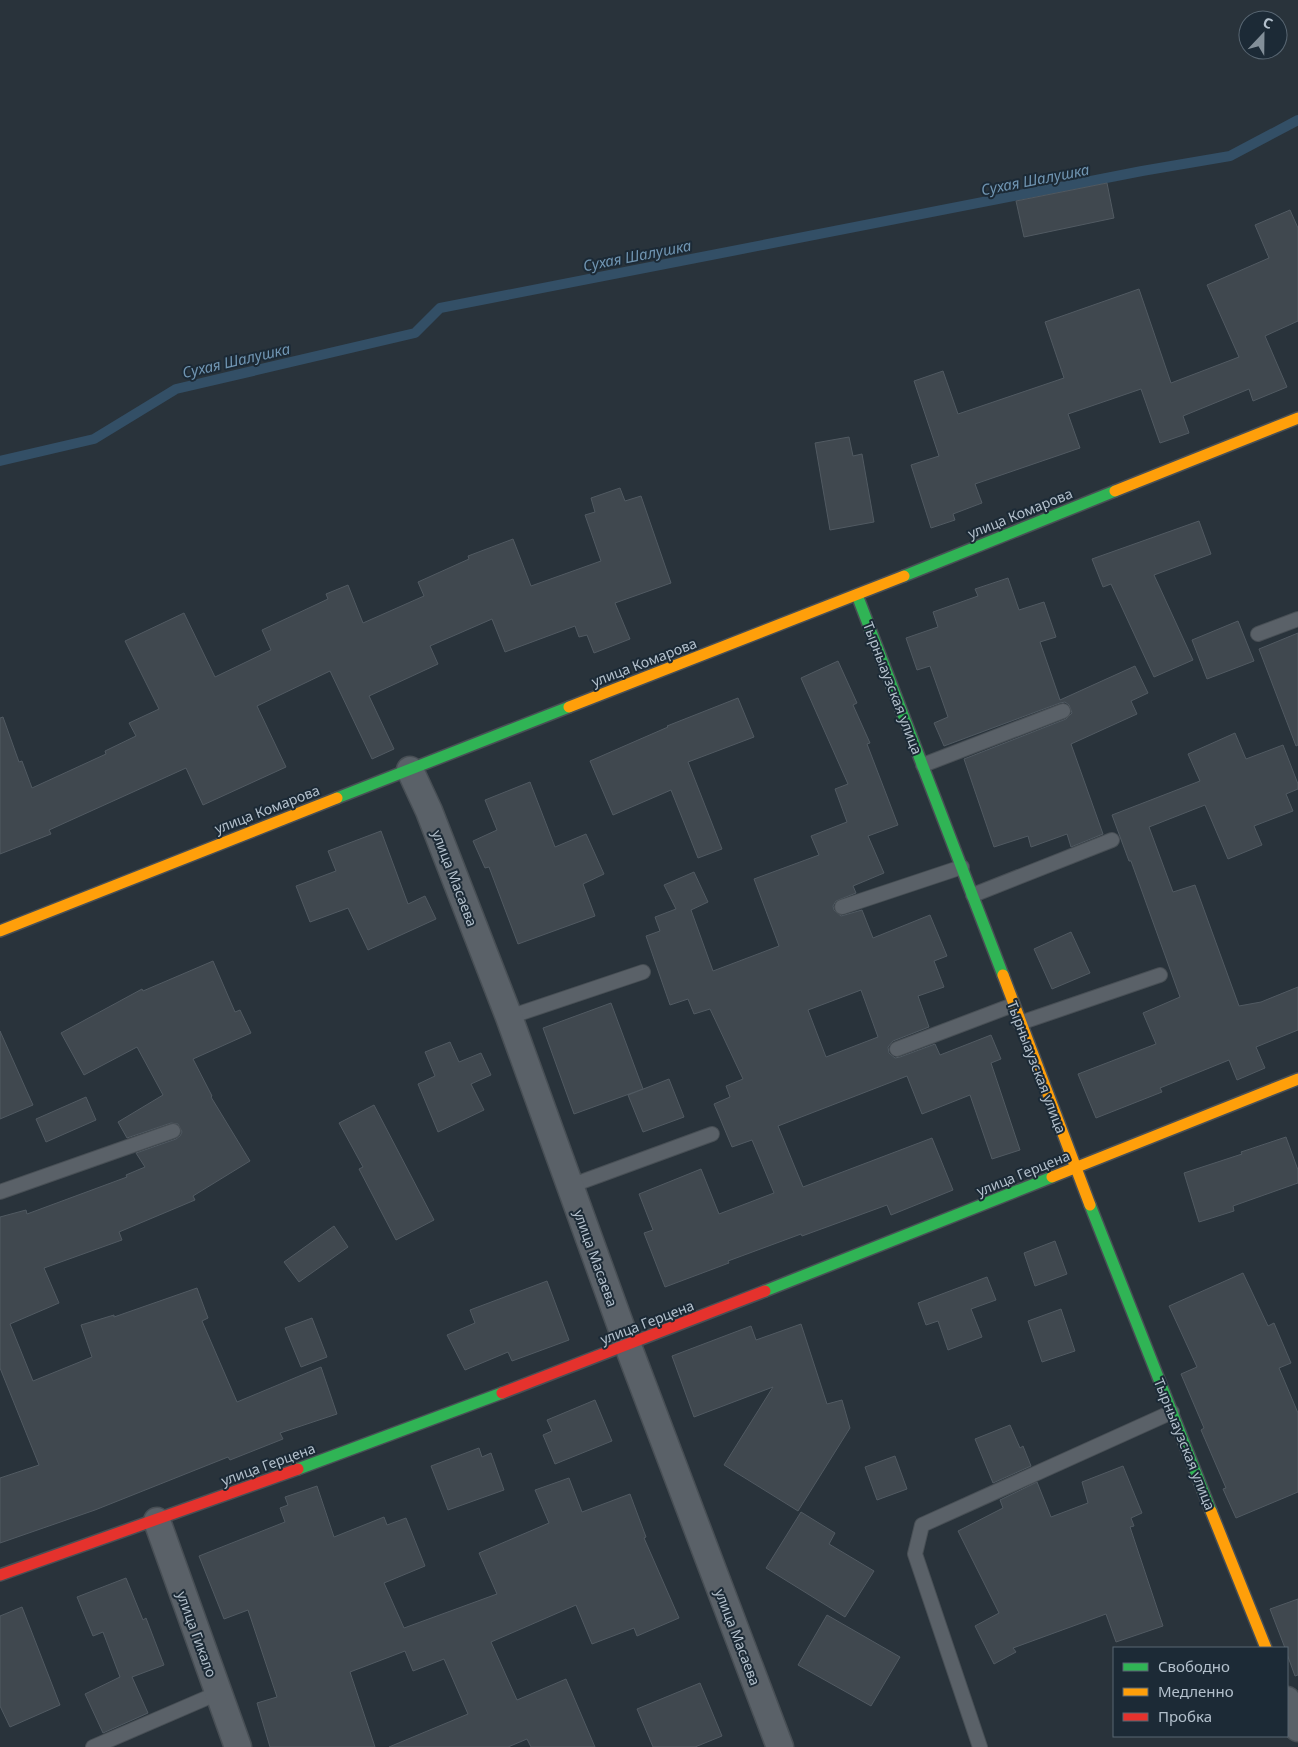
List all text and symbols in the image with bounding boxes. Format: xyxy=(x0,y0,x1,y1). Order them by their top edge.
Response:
north arrow xyxy=(1238,10,1288,60)
text: С xyxy=(1260,12,1276,33)
water label: Сухая Шалушка xyxy=(979,159,1091,199)
water label: Сухая Шалушка xyxy=(581,235,693,275)
water label: Сухая Шалушка xyxy=(180,338,292,382)
street label: улица Комарова xyxy=(965,483,1075,543)
street label: Тырныаузская улица xyxy=(859,619,927,757)
street label: улица Комарова xyxy=(589,633,699,691)
street label: улица Комарова xyxy=(212,780,322,838)
street label: улица Масаева xyxy=(428,827,482,929)
street label: Тырныаузская улица xyxy=(1003,998,1071,1136)
street label: улица Герцена xyxy=(974,1146,1072,1200)
street label: улица Масаева xyxy=(570,1207,622,1309)
street label: улица Герцена xyxy=(597,1295,697,1349)
street label: Тырныаузская улица xyxy=(1150,1375,1220,1513)
street label: улица Герцена xyxy=(218,1438,318,1490)
street label: улица Масаева xyxy=(711,1586,765,1688)
street label: улица Гикало xyxy=(173,1588,221,1680)
legend xyxy=(1113,1647,1288,1737)
text: Свободно xyxy=(1158,1656,1230,1676)
text: Медленно xyxy=(1158,1681,1234,1701)
text: Пробка xyxy=(1158,1706,1212,1726)

